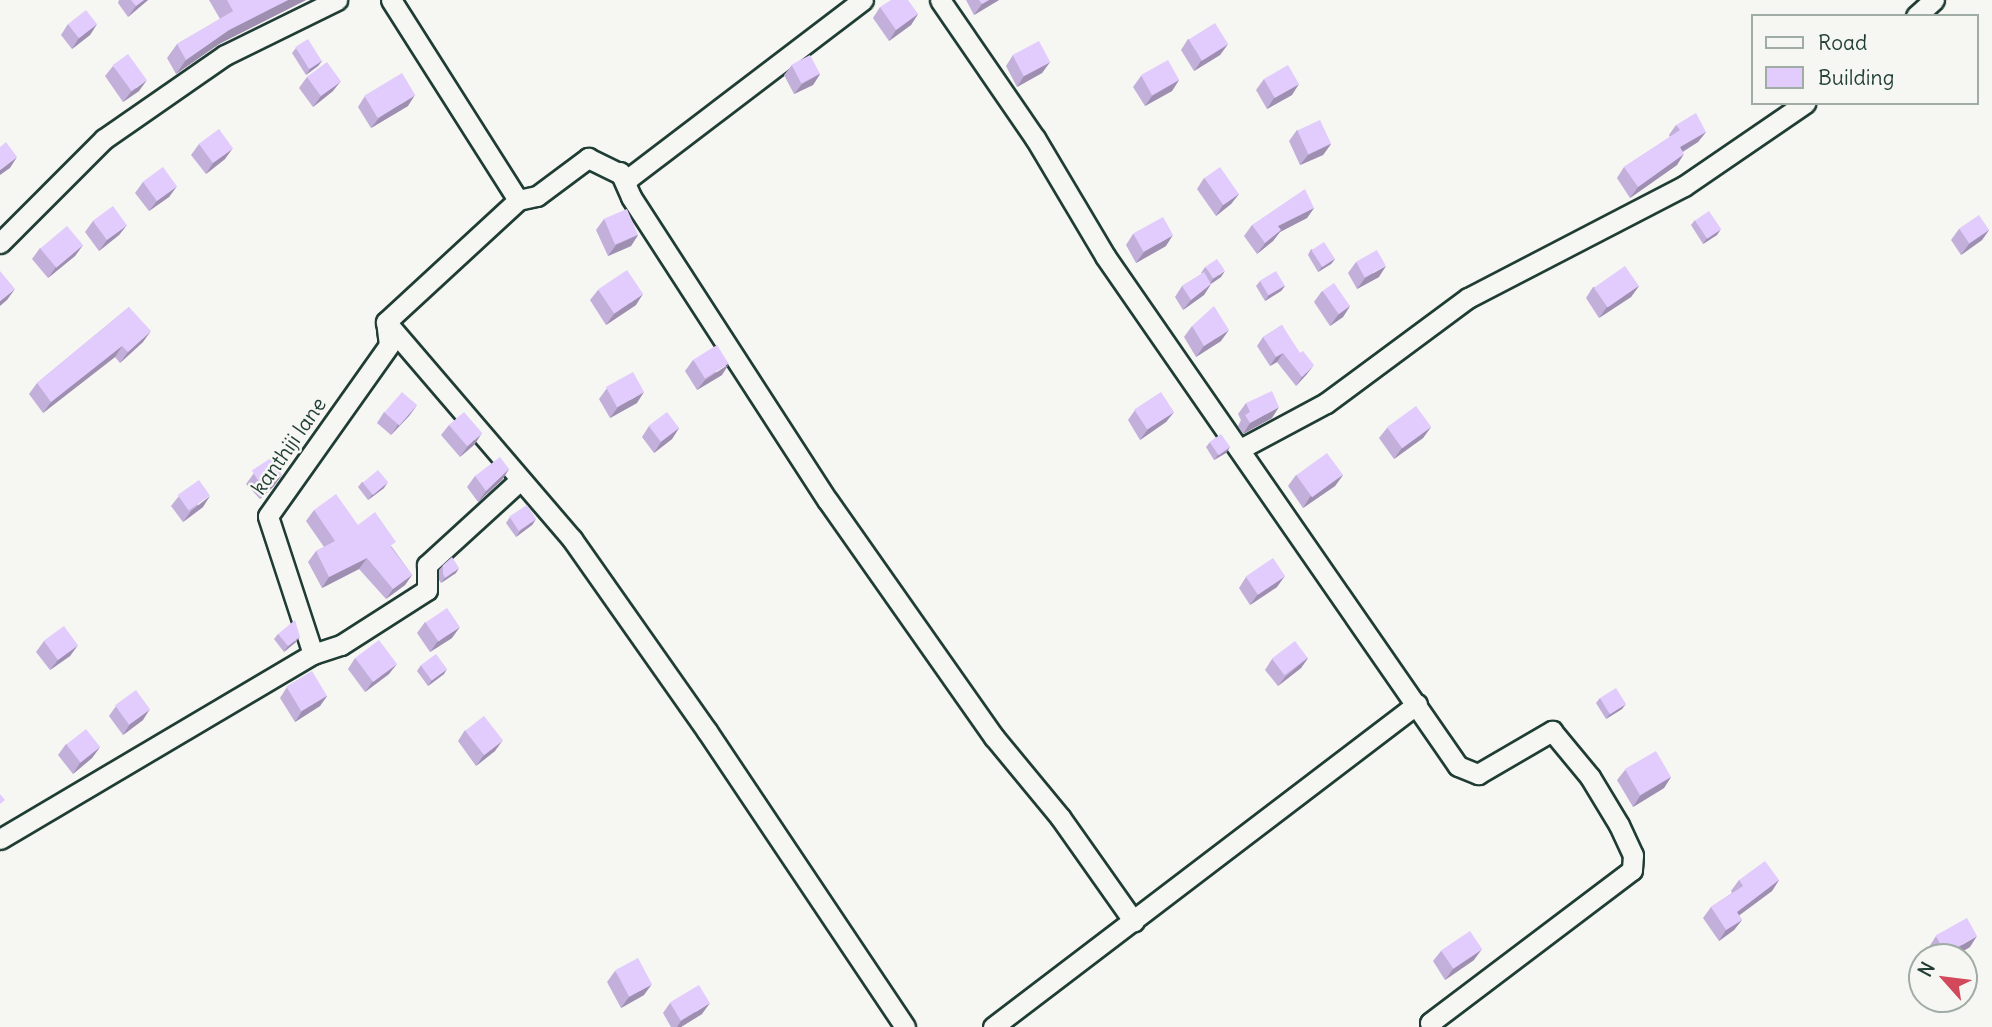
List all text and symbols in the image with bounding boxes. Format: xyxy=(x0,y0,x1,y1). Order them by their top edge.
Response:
legend xyxy=(1750,14,1978,105)
text: Road xyxy=(1818,29,1867,56)
text: Building xyxy=(1818,64,1894,91)
street label: kanthiji lane xyxy=(246,392,332,500)
north arrow xyxy=(1908,943,1978,1013)
text: N xyxy=(1913,958,1940,981)

